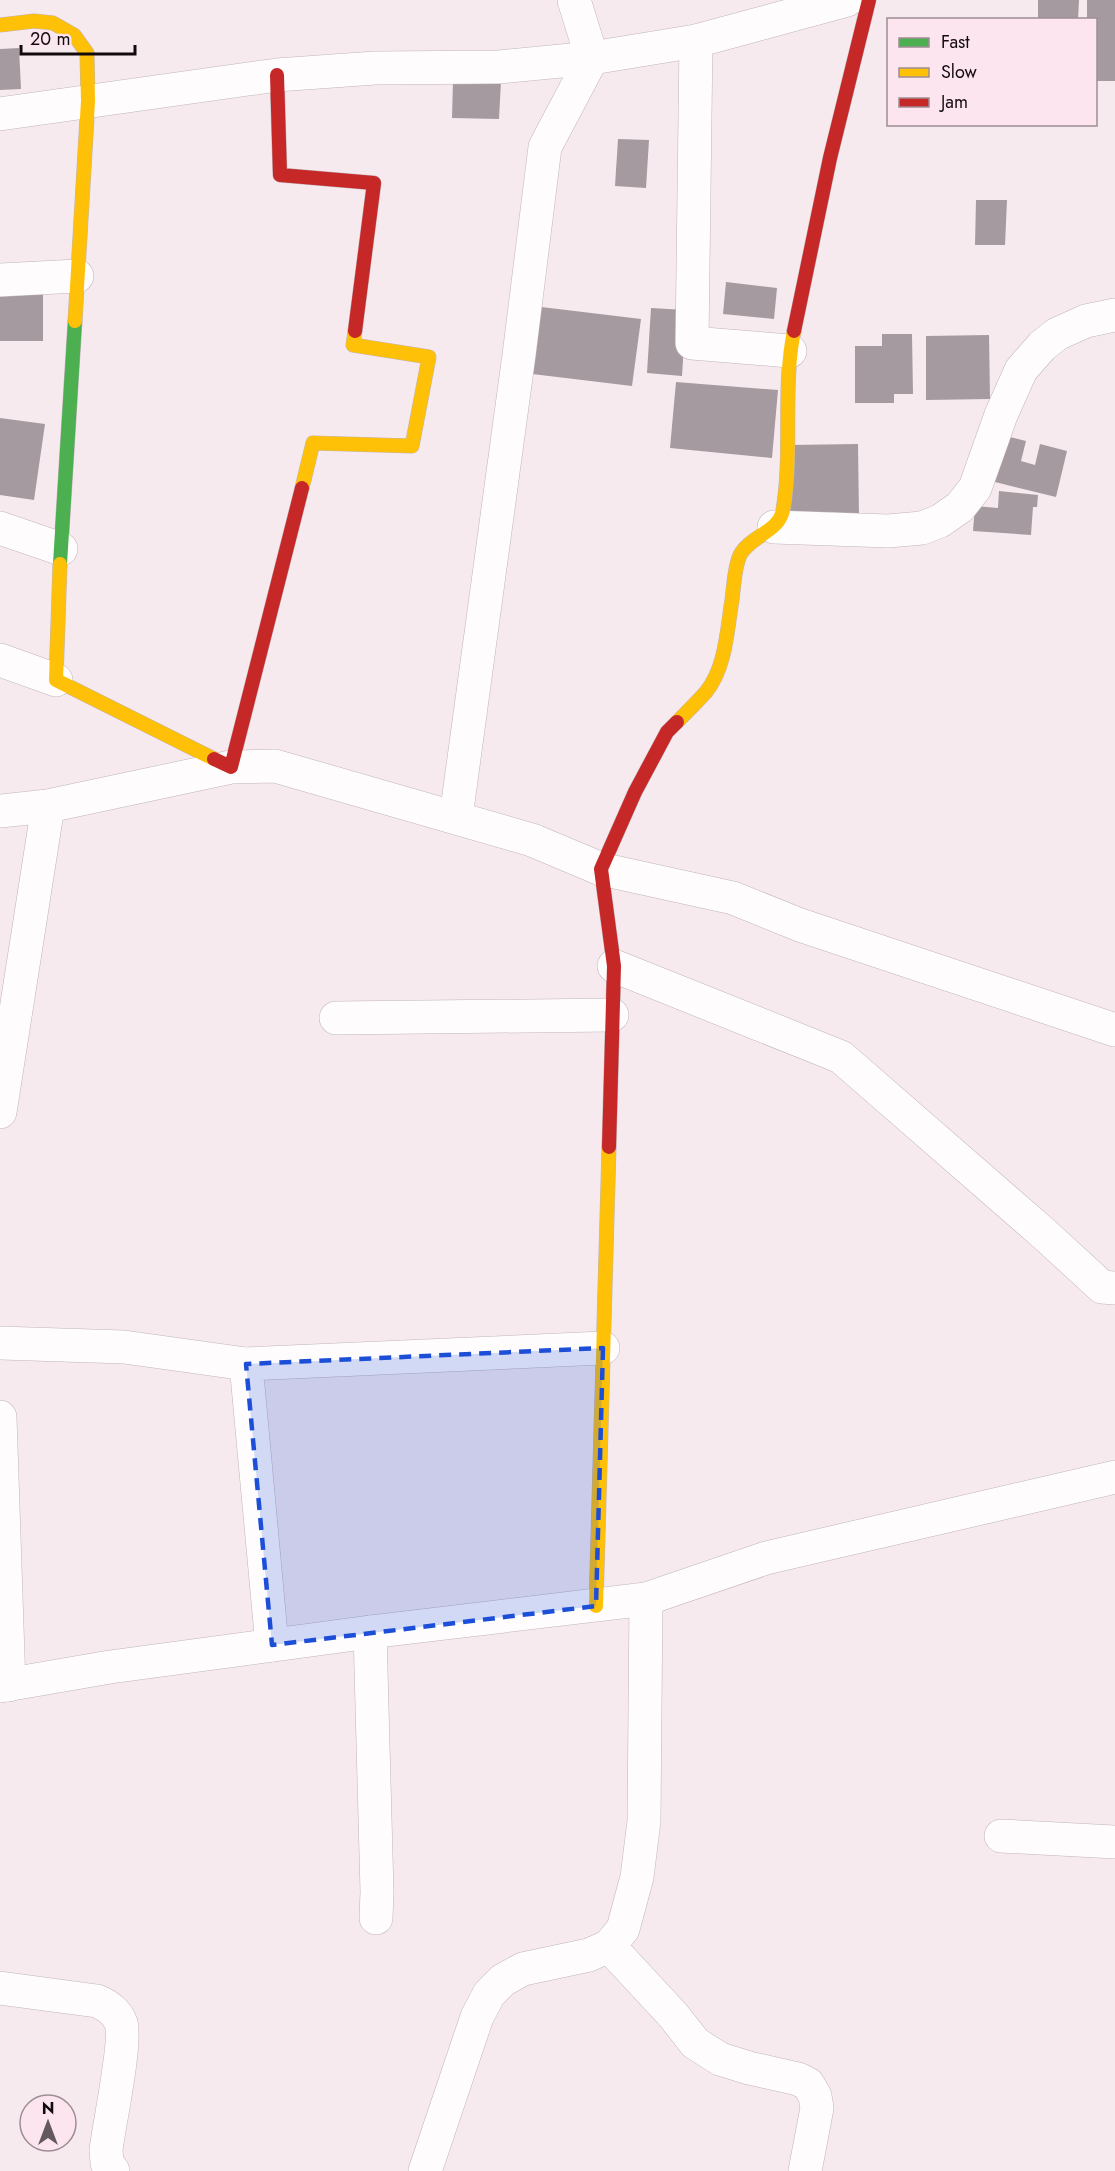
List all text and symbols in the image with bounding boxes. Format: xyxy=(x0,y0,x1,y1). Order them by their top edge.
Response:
scale bar xyxy=(21,18,135,56)
legend xyxy=(887,18,1097,126)
text: 20 m xyxy=(30,26,70,52)
text: Fast xyxy=(941,29,970,55)
text: Slow xyxy=(941,59,978,85)
text: Jam xyxy=(939,89,968,115)
north arrow xyxy=(18,2093,78,2153)
text: N xyxy=(42,2097,54,2120)

